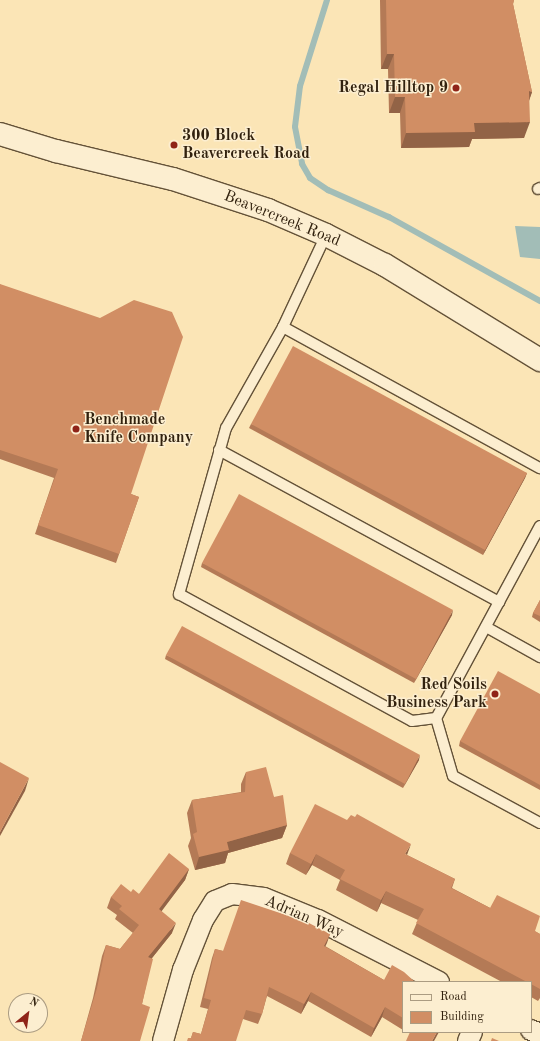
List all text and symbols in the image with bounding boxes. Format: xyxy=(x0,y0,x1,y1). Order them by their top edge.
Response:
place label: Regal Hilltop 9 xyxy=(338,78,448,98)
marker: Regal Hilltop 9 xyxy=(451,83,461,93)
place label: 300 Block Beavercreek Road xyxy=(182,126,310,164)
marker: 300 Block Beavercreek Road xyxy=(169,140,179,150)
street label: Beavercreek Road xyxy=(221,187,343,251)
place label: Benchmade Knife Company xyxy=(84,410,193,448)
marker: Benchmade Knife Company xyxy=(71,424,81,434)
place label: Red Soils Business Park xyxy=(386,675,487,713)
marker: Red Soils Business Park xyxy=(490,689,500,699)
street label: Adrian Way xyxy=(261,892,347,942)
legend xyxy=(402,981,532,1033)
text: Road xyxy=(440,991,467,1003)
north arrow xyxy=(8,993,48,1033)
text: N xyxy=(27,996,40,1010)
text: Building xyxy=(440,1011,484,1023)

